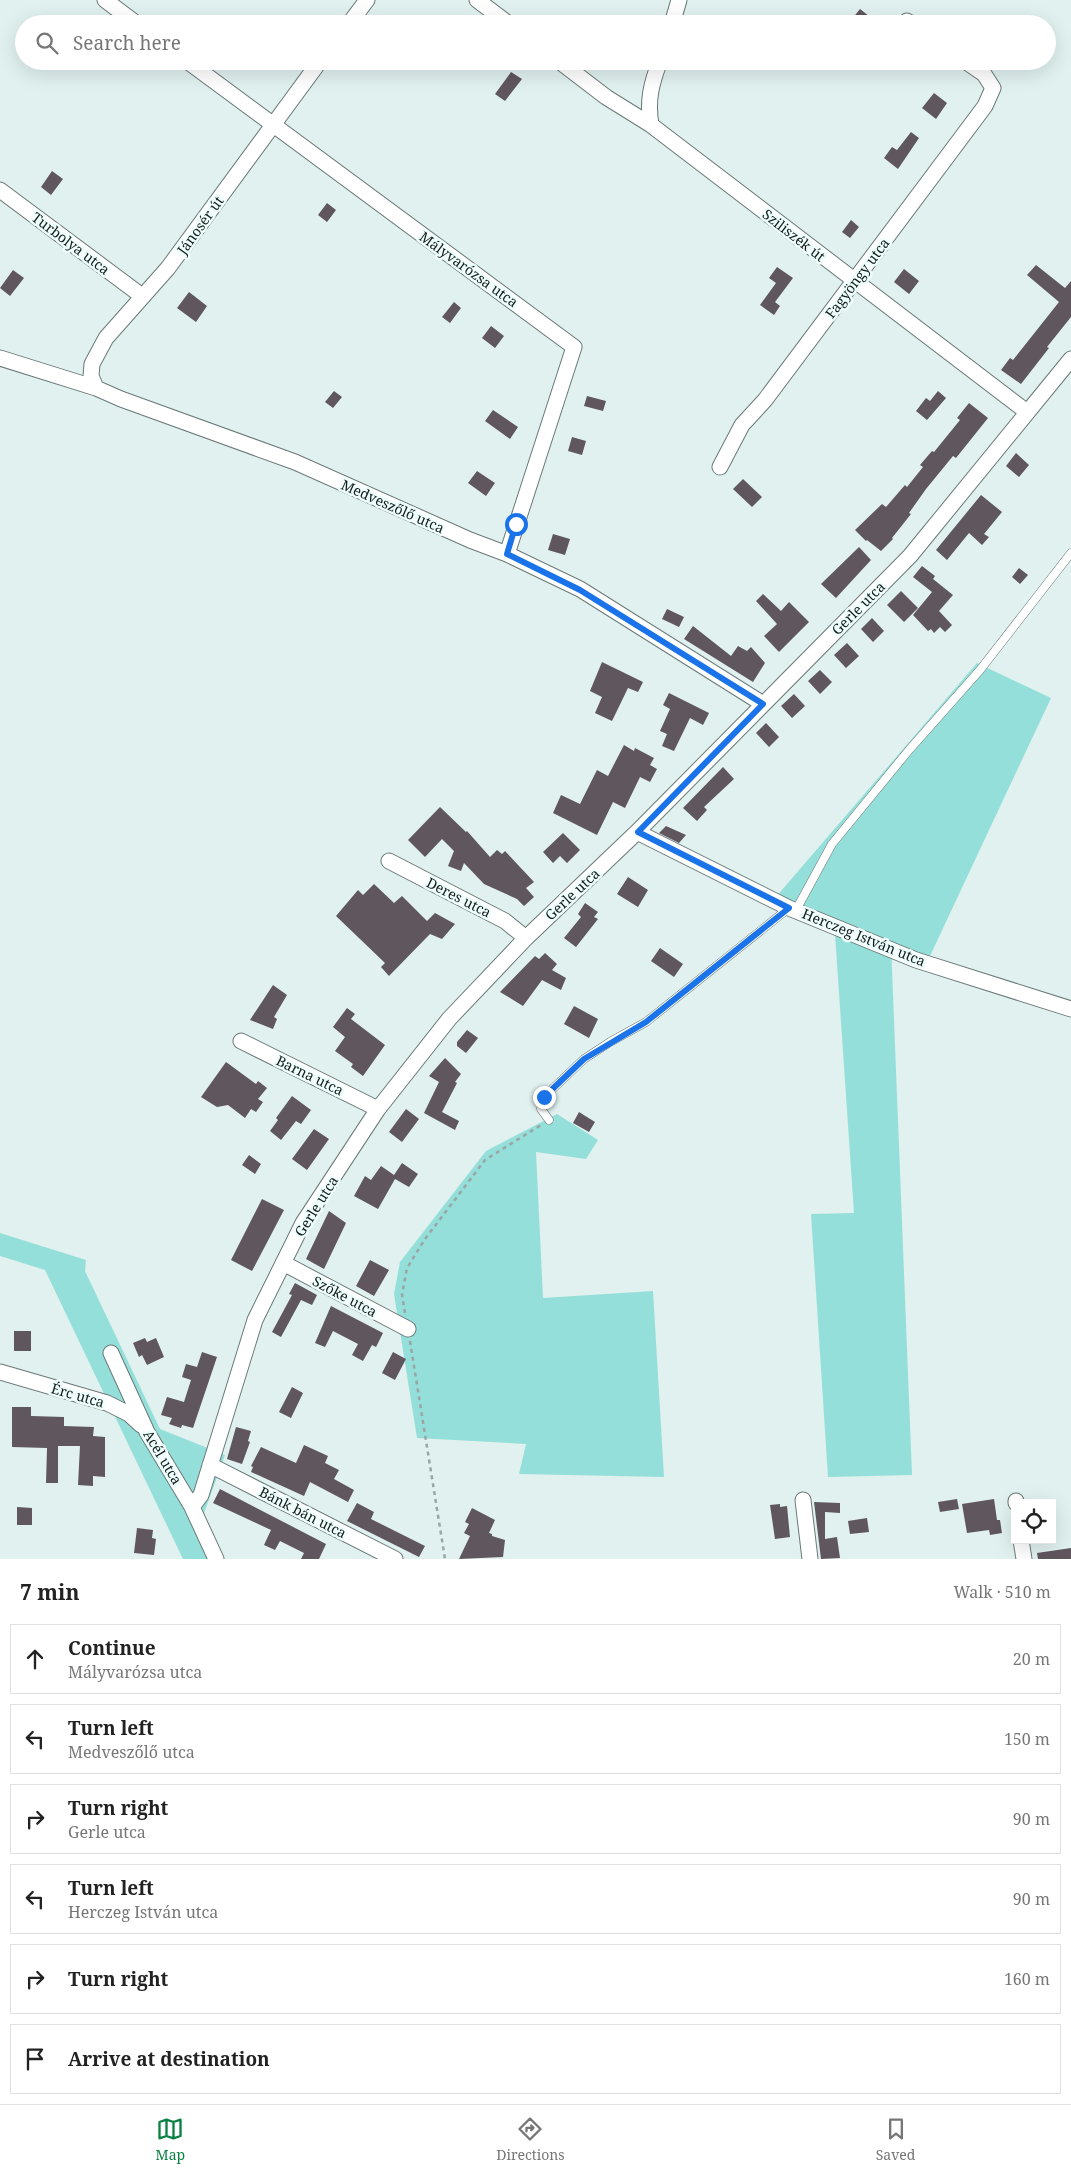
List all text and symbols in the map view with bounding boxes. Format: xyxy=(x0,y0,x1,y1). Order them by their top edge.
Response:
search box xyxy=(15,15,1056,70)
icon: search xyxy=(33,29,61,57)
text: Search here xyxy=(73,30,181,56)
street label: Jánosér út xyxy=(172,192,228,259)
street label: Sziliszék út xyxy=(759,205,829,266)
street label: Turbolya utca xyxy=(28,207,114,279)
street label: Mályvarózsa utca xyxy=(416,227,522,311)
street label: Fagyöngy utca xyxy=(821,234,893,322)
street label: Medveszőlő utca xyxy=(338,475,448,537)
route start xyxy=(505,513,528,536)
street label: Gerle utca xyxy=(827,577,889,639)
street label: Gerle utca xyxy=(541,864,603,924)
street label: Deres utca xyxy=(423,873,495,921)
street label: Herczeg István utca xyxy=(799,904,929,970)
street label: Barna utca xyxy=(273,1051,347,1100)
route end xyxy=(533,1086,556,1109)
street label: Gerle utca xyxy=(290,1172,342,1240)
street label: Szőke utca xyxy=(309,1271,381,1321)
street label: Érc utca xyxy=(49,1378,107,1412)
street label: Acél utca xyxy=(139,1426,187,1488)
street label: Bánk bán utca xyxy=(256,1482,350,1542)
map controls xyxy=(1011,1499,1056,1544)
button: locate xyxy=(1011,1499,1056,1544)
text: 7 min xyxy=(20,1578,79,1606)
text: Walk · 510 m xyxy=(954,1581,1051,1603)
text: Continue xyxy=(68,1635,156,1661)
icon: ahead xyxy=(21,1645,49,1673)
text: 20 m xyxy=(1013,1648,1050,1670)
text: Mályvarózsa utca xyxy=(68,1661,202,1683)
text: Turn left xyxy=(68,1715,154,1741)
icon: left xyxy=(21,1725,49,1753)
text: 150 m xyxy=(1004,1728,1050,1750)
text: Medveszőlő utca xyxy=(68,1741,195,1763)
text: Turn right xyxy=(68,1795,168,1821)
icon: right xyxy=(21,1805,49,1833)
text: 90 m xyxy=(1013,1808,1050,1830)
text: Gerle utca xyxy=(68,1821,146,1843)
text: Turn left xyxy=(68,1875,154,1901)
icon: left xyxy=(21,1885,49,1913)
text: 90 m xyxy=(1013,1888,1050,1910)
text: Herczeg István utca xyxy=(68,1901,218,1923)
icon: right xyxy=(21,1965,49,1993)
text: Turn right xyxy=(68,1966,168,1992)
text: 160 m xyxy=(1004,1968,1050,1990)
icon: arrive xyxy=(21,2045,49,2073)
text: Arrive at destination xyxy=(68,2046,270,2072)
tab: Map xyxy=(156,2115,185,2164)
tab: Directions xyxy=(496,2115,565,2164)
tab: Saved xyxy=(876,2115,915,2164)

